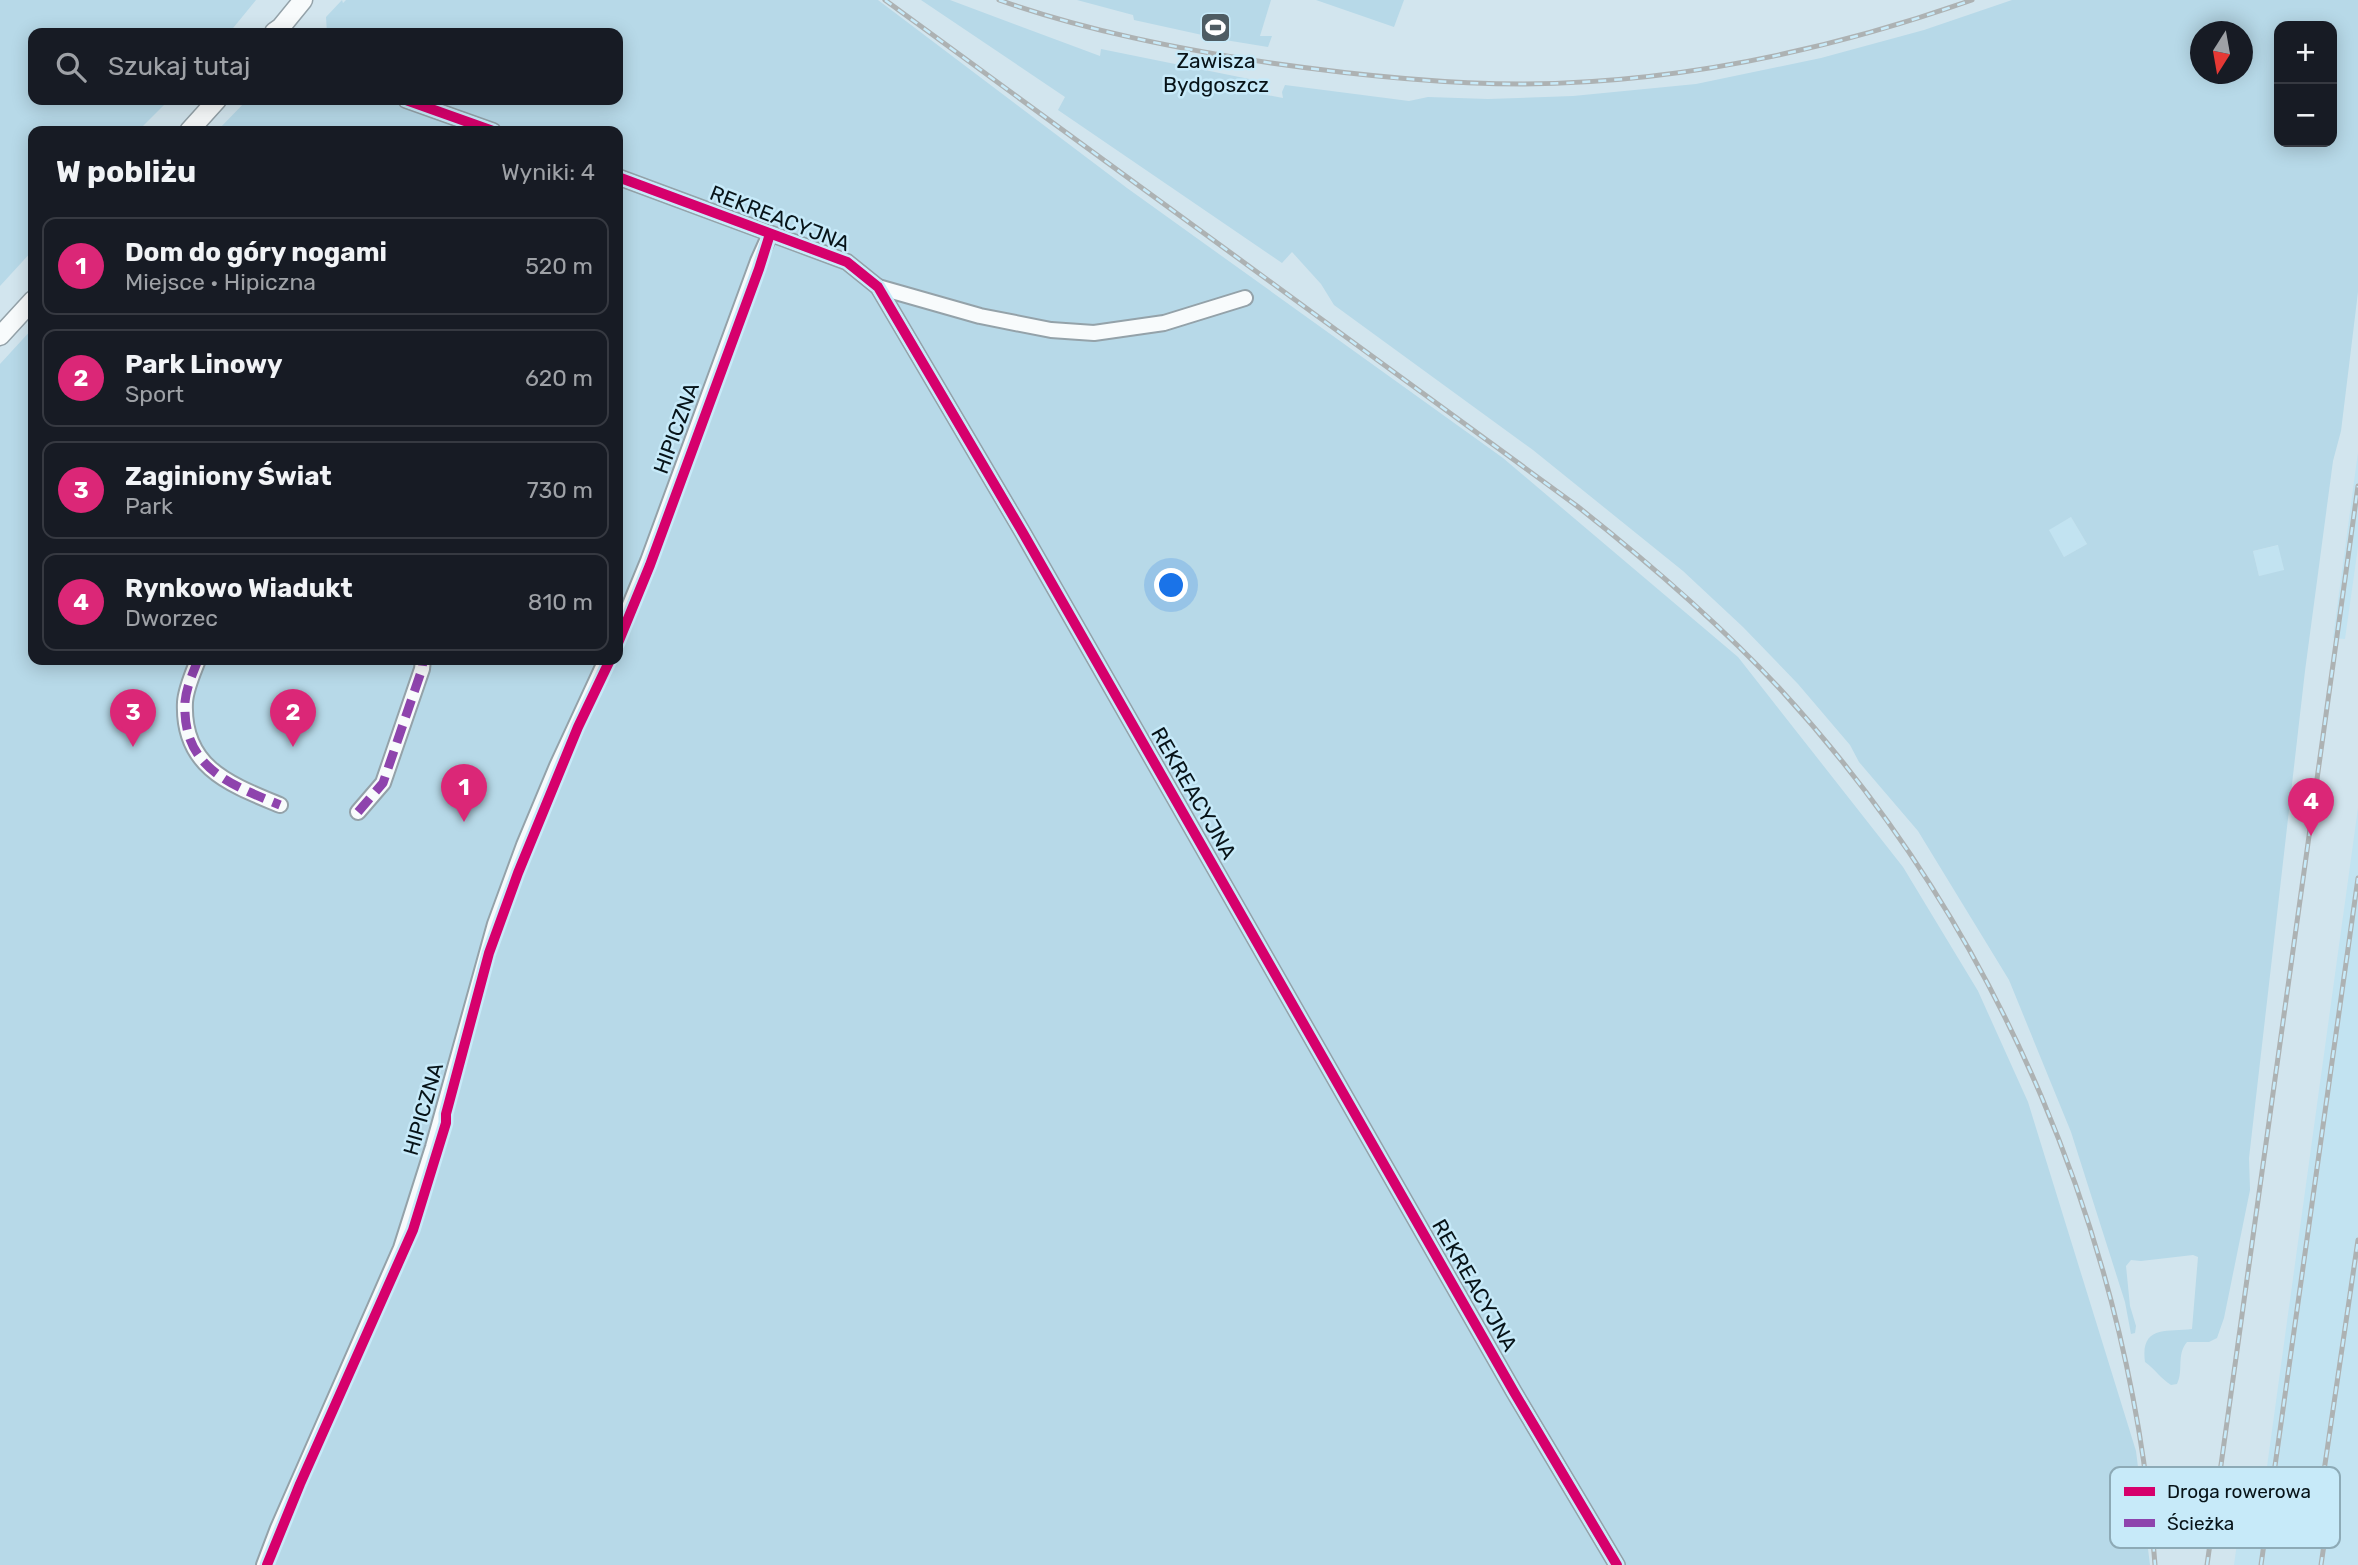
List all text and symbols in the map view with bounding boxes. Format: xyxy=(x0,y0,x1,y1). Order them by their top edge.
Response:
sports icon: Zawisza Bydgoszcz xyxy=(1199,11,1233,45)
north arrow xyxy=(2190,21,2253,84)
map controls xyxy=(2274,21,2337,147)
button: + xyxy=(2274,21,2337,84)
search box xyxy=(28,28,623,105)
icon: search xyxy=(52,48,90,86)
place label: Zawisza Bydgoszcz xyxy=(1163,48,1269,97)
text: Szukaj tutaj xyxy=(108,51,250,82)
button: − xyxy=(2274,84,2337,147)
text: W pobliżu xyxy=(56,154,196,190)
text: Wyniki: 4 xyxy=(501,158,595,186)
street label: REKREACYJNA xyxy=(706,180,854,256)
text: Dom do góry nogami xyxy=(125,237,387,268)
text: 1 xyxy=(75,252,87,280)
text: 520 m xyxy=(525,252,593,280)
text: Miejsce · Hipiczna xyxy=(125,268,316,296)
text: Park Linowy xyxy=(125,349,283,380)
text: 2 xyxy=(74,364,88,392)
text: 620 m xyxy=(525,364,593,392)
street label: HIPICZNA xyxy=(648,379,704,477)
text: Sport xyxy=(125,380,184,408)
text: Zaginiony Świat xyxy=(125,461,332,492)
text: 3 xyxy=(73,476,89,504)
text: 730 m xyxy=(527,476,593,504)
text: Park xyxy=(125,492,173,520)
your location xyxy=(1154,568,1188,602)
text: Rynkowo Wiadukt xyxy=(125,573,353,604)
text: 4 xyxy=(73,588,89,616)
text: 810 m xyxy=(528,588,593,616)
text: Dworzec xyxy=(125,604,218,632)
pin: 3 xyxy=(110,689,156,747)
pin: 2 xyxy=(270,689,316,747)
street label: REKREACYJNA xyxy=(1146,723,1242,863)
pin: 1 xyxy=(441,764,487,822)
pin: 4 xyxy=(2288,778,2334,836)
street label: HIPICZNA xyxy=(398,1060,448,1158)
street label: REKREACYJNA xyxy=(1427,1215,1523,1355)
legend xyxy=(2110,1467,2340,1548)
text: Droga rowerowa xyxy=(2167,1480,2311,1503)
text: Ścieżka xyxy=(2167,1512,2234,1535)

